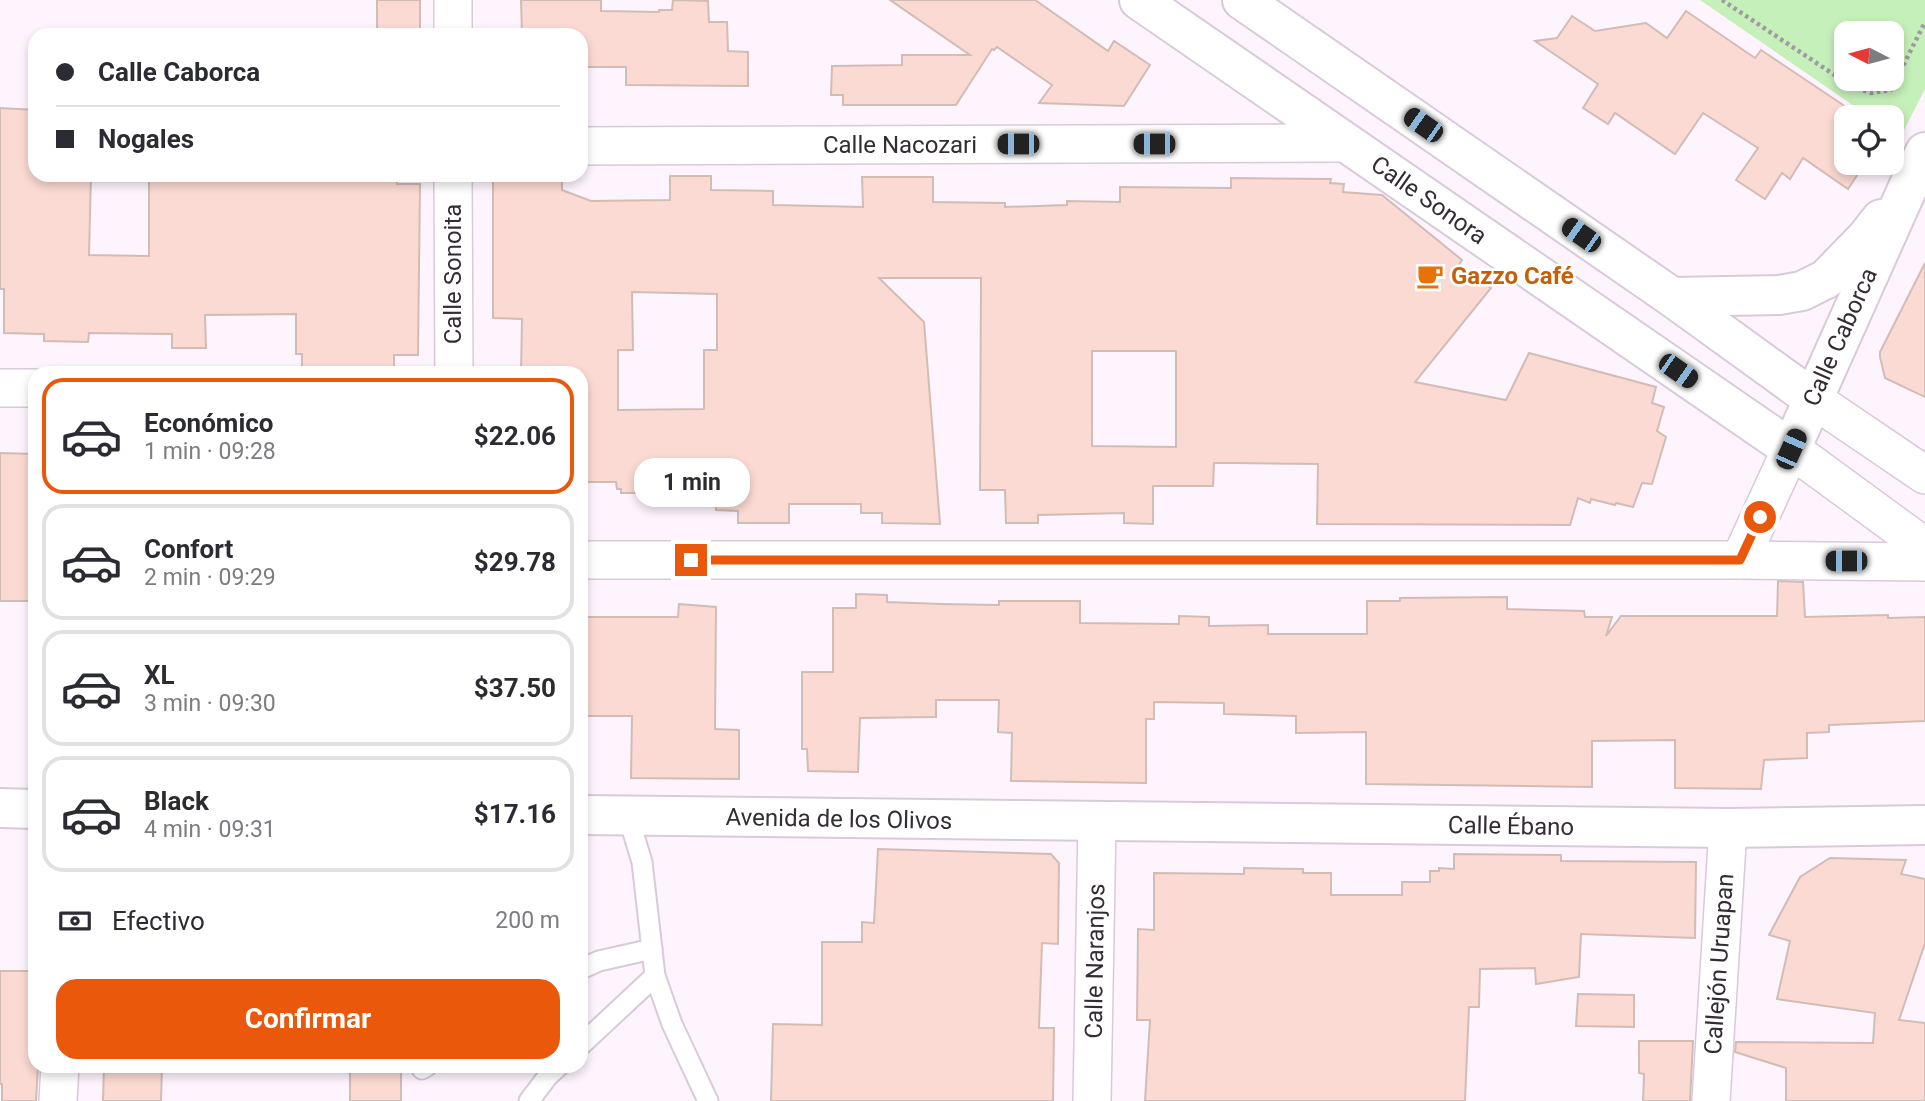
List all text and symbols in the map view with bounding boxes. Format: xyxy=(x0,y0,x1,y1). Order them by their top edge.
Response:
north arrow xyxy=(1834,21,1904,91)
map controls xyxy=(1834,21,1904,175)
text: Calle Caborca xyxy=(98,57,260,87)
car xyxy=(1400,104,1447,146)
button: locate xyxy=(1834,105,1904,175)
text: Nogales xyxy=(98,124,194,154)
street label: Calle Nacozari xyxy=(823,131,977,159)
car xyxy=(998,134,1040,155)
car xyxy=(1134,134,1176,155)
street label: Calle Sonora xyxy=(1366,150,1492,250)
street label: Calle Sonoita xyxy=(439,204,467,344)
car xyxy=(1558,214,1605,256)
cafe icon: Gazzo Café xyxy=(1415,261,1445,291)
place label: Gazzo Café xyxy=(1451,262,1574,290)
street label: Calle Caborca xyxy=(1797,264,1883,410)
car xyxy=(1655,350,1702,392)
icon: car xyxy=(60,405,123,468)
text: Económico xyxy=(144,408,273,438)
text: $22.06 xyxy=(474,421,556,451)
car xyxy=(1773,426,1810,472)
text: 1 min · 09:28 xyxy=(144,438,276,465)
callout: 1 min xyxy=(633,458,749,508)
text: 1 min xyxy=(663,469,721,496)
route start xyxy=(1744,501,1776,533)
icon: car xyxy=(60,531,123,594)
text: Confort xyxy=(144,534,233,564)
route end xyxy=(675,544,707,576)
text: $29.78 xyxy=(474,547,556,577)
car xyxy=(1826,551,1868,572)
text: 2 min · 09:29 xyxy=(144,564,276,591)
icon: car xyxy=(60,657,123,720)
text: XL xyxy=(144,660,175,690)
text: $37.50 xyxy=(474,673,556,703)
text: 3 min · 09:30 xyxy=(144,690,276,717)
icon: car xyxy=(60,783,123,846)
text: Black xyxy=(144,786,209,816)
text: $17.16 xyxy=(474,799,556,829)
street label: Avenida de los Olivos xyxy=(725,803,953,835)
street label: Calle Ébano xyxy=(1448,811,1574,841)
text: 4 min · 09:31 xyxy=(144,816,276,843)
street label: Callejón Uruapan xyxy=(1699,873,1739,1055)
street label: Calle Naranjos xyxy=(1080,883,1110,1039)
icon: cash xyxy=(56,902,94,940)
text: Efectivo xyxy=(112,906,205,936)
text: 200 m xyxy=(495,907,560,934)
button: Confirmar xyxy=(56,979,560,1059)

